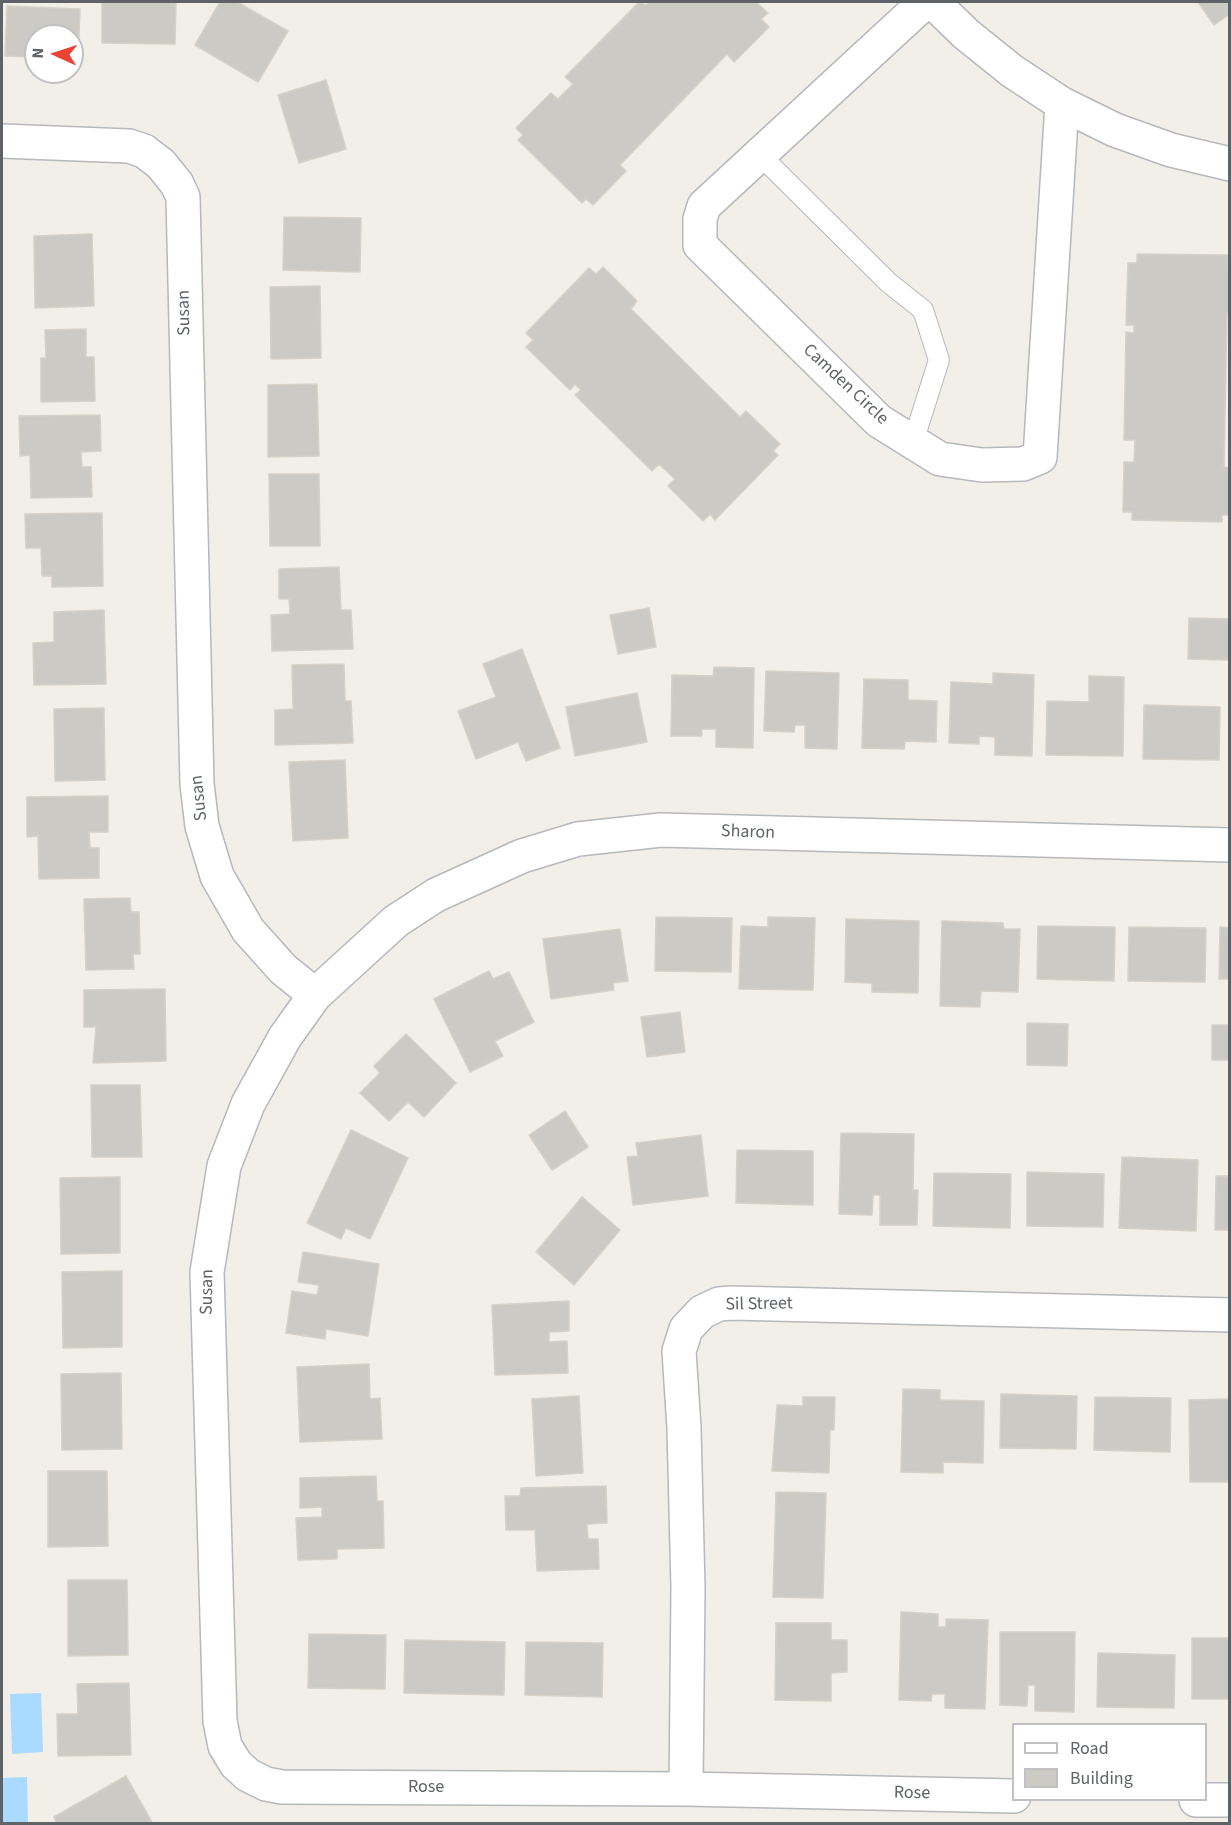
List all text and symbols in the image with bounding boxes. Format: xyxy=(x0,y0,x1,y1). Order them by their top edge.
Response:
north arrow xyxy=(24,24,84,84)
text: N xyxy=(27,47,49,59)
street label: Susan xyxy=(174,290,196,336)
street label: Camden Circle xyxy=(798,340,892,430)
street label: Susan xyxy=(187,774,213,822)
street label: Sharon xyxy=(721,821,775,845)
street label: Susan xyxy=(197,1269,219,1315)
street label: Sil Street xyxy=(725,1294,793,1316)
legend xyxy=(1012,1723,1207,1801)
text: Road xyxy=(1070,1736,1109,1761)
text: Building xyxy=(1070,1766,1133,1791)
street label: Rose xyxy=(408,1777,444,1799)
street label: Rose xyxy=(894,1783,930,1805)

